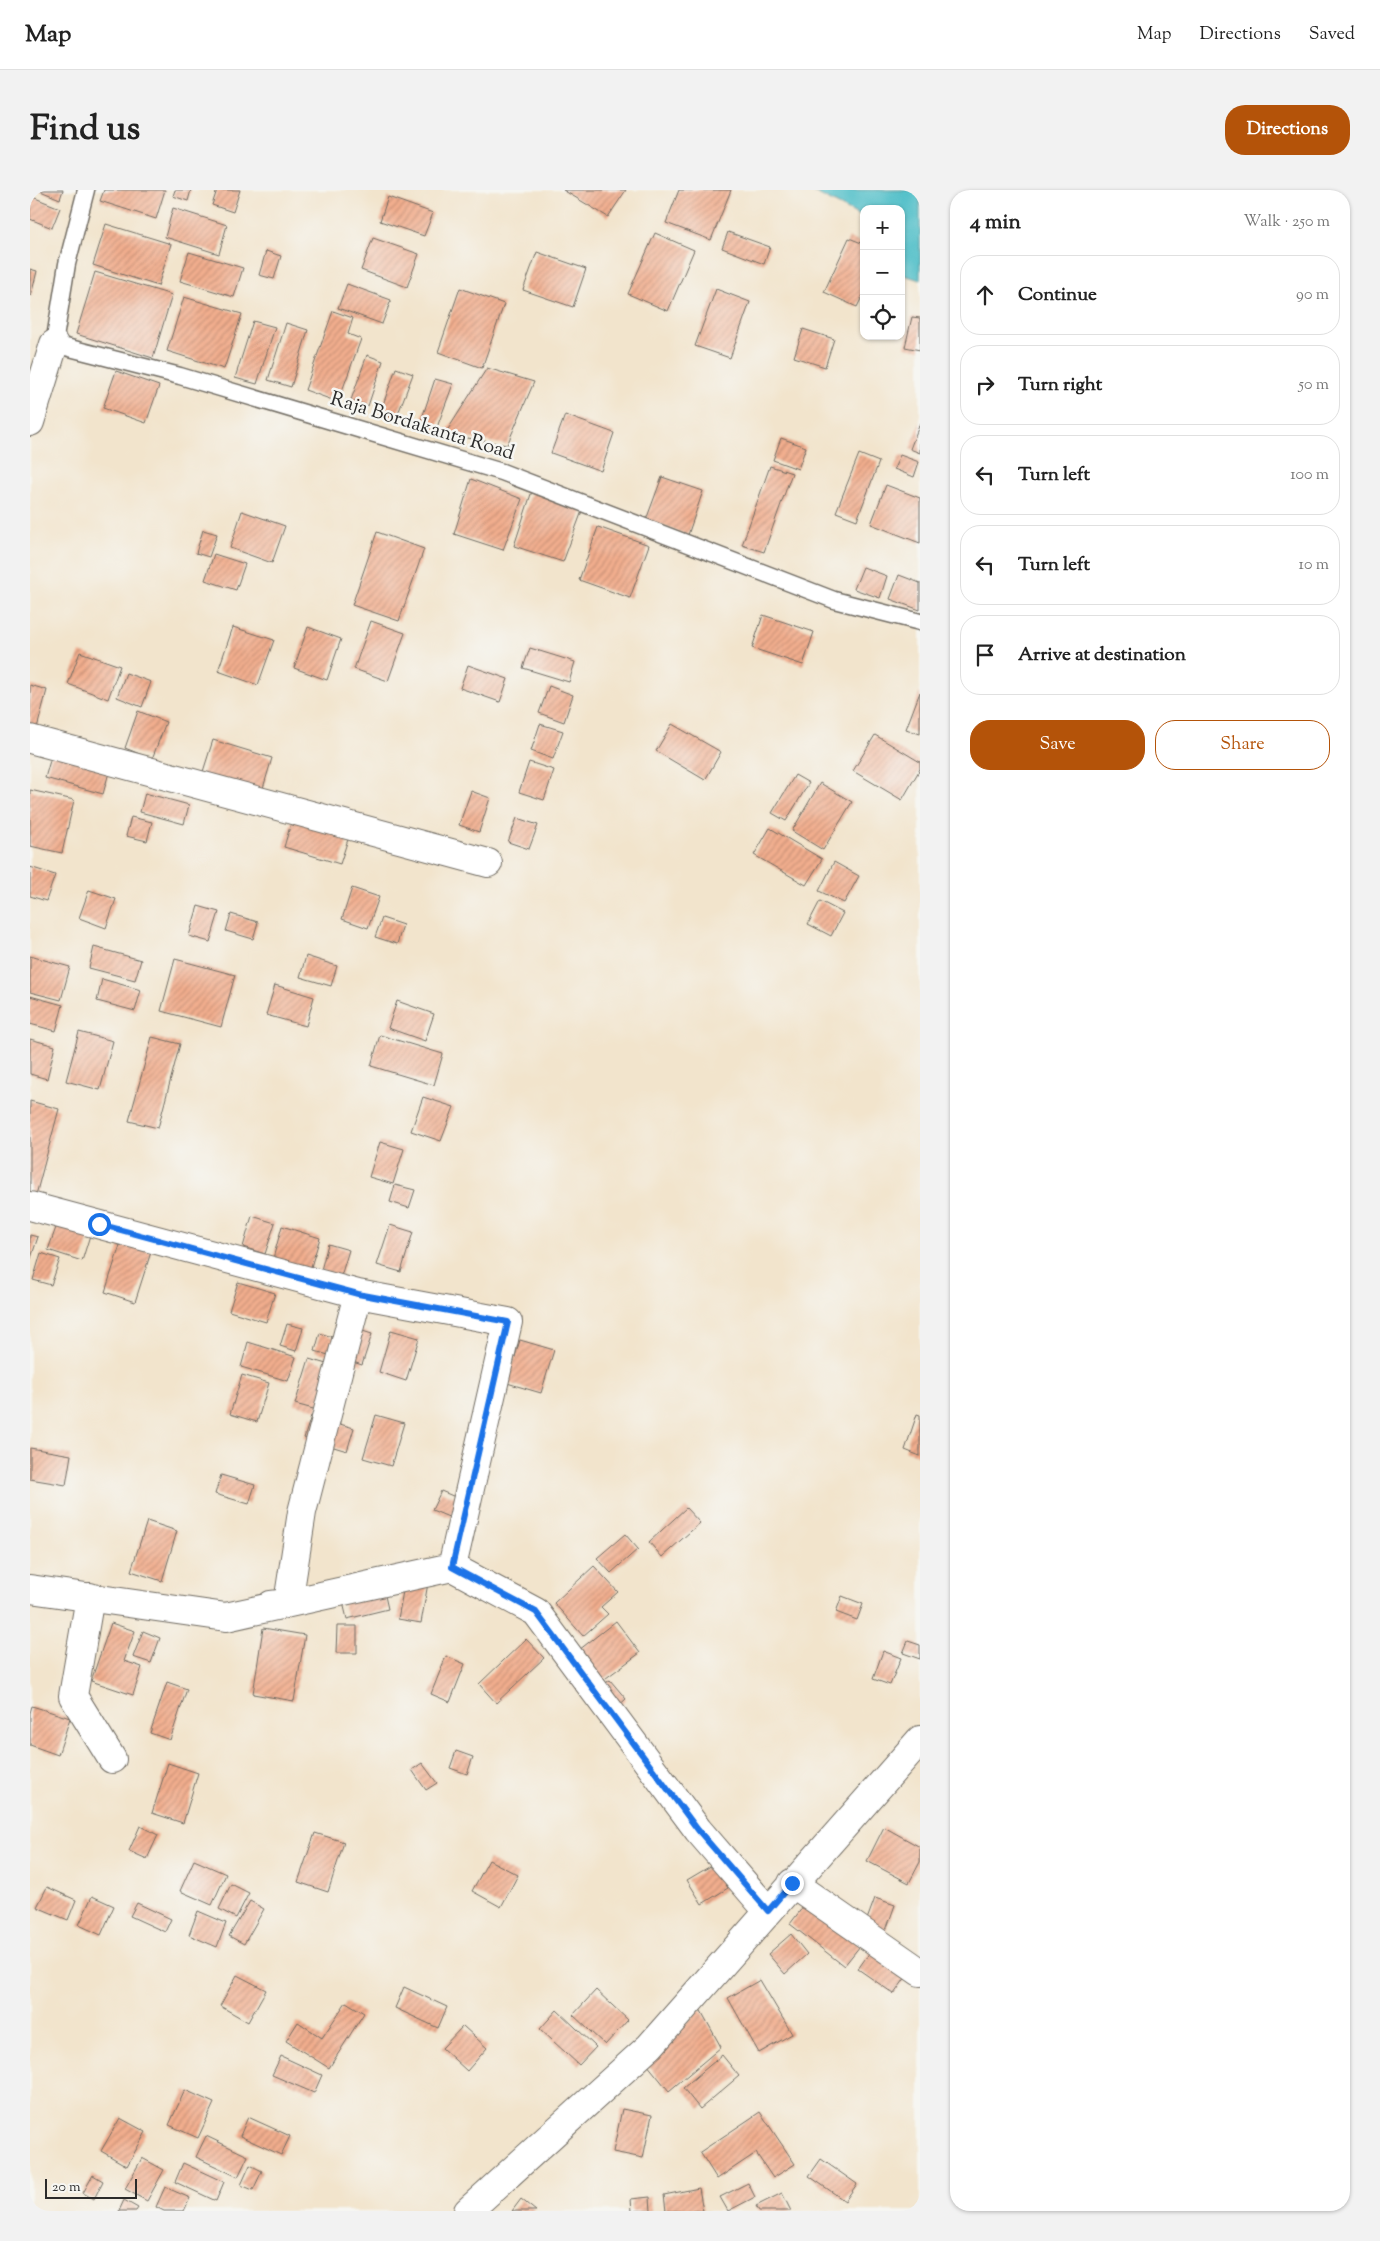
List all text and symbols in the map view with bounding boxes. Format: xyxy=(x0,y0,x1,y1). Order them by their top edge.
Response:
text: Map xyxy=(25,18,71,52)
text: Map xyxy=(1137,22,1172,48)
text: Directions xyxy=(1200,22,1281,48)
text: Saved xyxy=(1309,22,1355,48)
text: Find us xyxy=(30,105,140,156)
button: Directions xyxy=(1225,105,1350,155)
map controls xyxy=(860,205,905,340)
button: + xyxy=(860,205,905,250)
text: 4 min xyxy=(970,208,1021,238)
text: Walk · 250 m xyxy=(1244,211,1330,234)
button: − xyxy=(860,250,905,295)
icon: ahead xyxy=(971,281,999,309)
text: Continue xyxy=(1018,282,1097,309)
text: 90 m xyxy=(1296,284,1329,307)
button: locate xyxy=(860,295,905,340)
icon: right xyxy=(971,371,999,399)
text: Turn right xyxy=(1018,372,1102,399)
text: 50 m xyxy=(1298,374,1329,397)
street label: Raja Bordakanta Road xyxy=(326,385,518,469)
icon: left xyxy=(971,461,999,489)
text: Turn left xyxy=(1018,462,1090,489)
text: 100 m xyxy=(1290,464,1329,487)
icon: left xyxy=(971,551,999,579)
text: Turn left xyxy=(1018,552,1090,579)
text: 10 m xyxy=(1299,554,1329,577)
icon: arrive xyxy=(971,641,999,669)
text: Arrive at destination xyxy=(1018,642,1186,669)
button: Save xyxy=(970,720,1145,770)
button: Share xyxy=(1155,720,1330,770)
route start xyxy=(88,1213,111,1236)
route end xyxy=(781,1872,804,1895)
scale bar xyxy=(45,2176,138,2199)
text: 20 m xyxy=(52,2178,81,2198)

